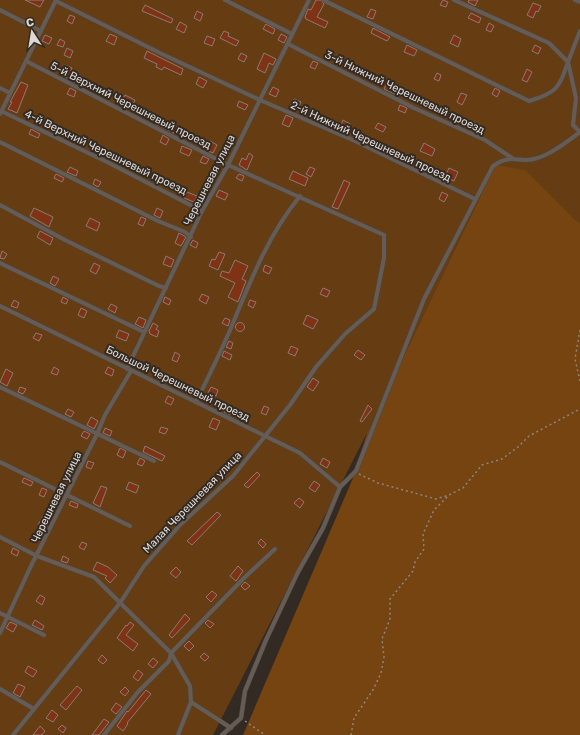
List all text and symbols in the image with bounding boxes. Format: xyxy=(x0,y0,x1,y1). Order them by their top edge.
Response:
north arrow xyxy=(12,12,52,52)
text: С xyxy=(25,15,35,30)
street label: 3-й Нижний Черешневый проезд xyxy=(323,48,487,137)
street label: 5-й Верхний Черешневый проезд xyxy=(48,59,214,152)
street label: 2-й Нижний Черешневый проезд xyxy=(288,98,454,185)
street label: 4-й Верхний Черешневый проезд xyxy=(22,107,189,198)
street label: Черешневая улица xyxy=(181,133,238,228)
street label: Большой Черешневый проезд xyxy=(104,343,252,424)
street label: Черешневая улица xyxy=(29,449,84,545)
street label: Малая Черешневая улица xyxy=(140,449,244,556)

